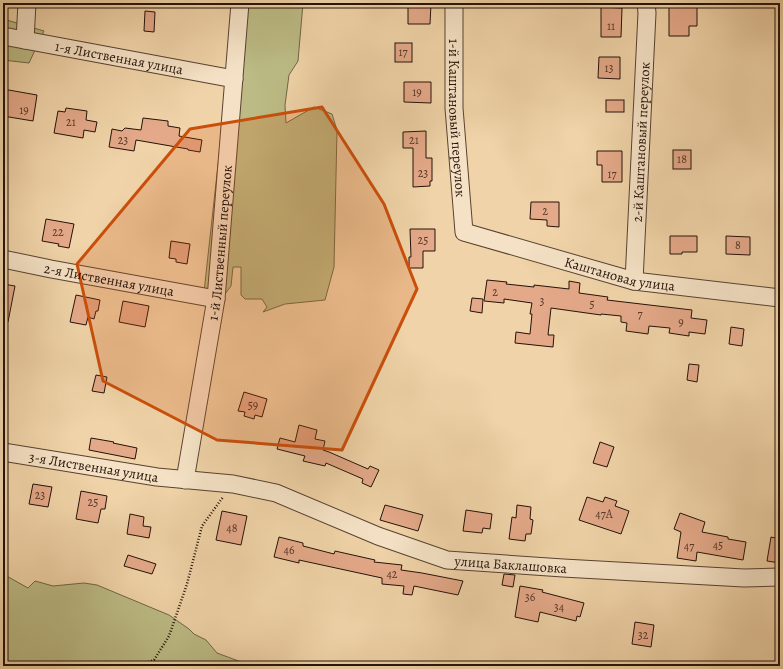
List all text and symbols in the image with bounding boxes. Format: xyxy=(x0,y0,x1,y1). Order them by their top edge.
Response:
house number: 11 xyxy=(607,18,615,34)
street label: 1-я Лиственная улица xyxy=(53,36,185,79)
street label: 1-й Каштановый переулок xyxy=(444,39,471,198)
house number: 17 xyxy=(398,44,409,60)
house number: 13 xyxy=(604,60,614,76)
street label: 2-й Каштановый переулок xyxy=(627,62,654,223)
house number: 19 xyxy=(412,84,422,100)
house number: 19 xyxy=(19,102,29,118)
house number: 21 xyxy=(66,114,76,130)
house number: 23 xyxy=(118,132,128,148)
house number: 21 xyxy=(409,132,419,148)
house number: 18 xyxy=(677,151,687,167)
street label: 1-й Лиственный переулок xyxy=(203,164,236,322)
house number: 23 xyxy=(418,165,428,181)
house number: 17 xyxy=(607,166,618,182)
house number: 2 xyxy=(542,203,548,219)
house number: 22 xyxy=(52,224,64,240)
house number: 25 xyxy=(418,232,428,248)
house number: 8 xyxy=(735,237,741,253)
street label: Каштановая улица xyxy=(562,252,677,295)
street label: 2-я Лиственная улица xyxy=(42,258,176,301)
house number: 2 xyxy=(492,284,498,300)
house number: 3 xyxy=(540,293,545,309)
house number: 5 xyxy=(589,296,595,312)
house number: 7 xyxy=(637,306,643,322)
house number: 9 xyxy=(678,314,684,330)
house number: 59 xyxy=(248,397,258,413)
street label: 3-я Лиственная улица xyxy=(28,447,161,487)
house number: 23 xyxy=(35,487,45,503)
house number: 25 xyxy=(88,494,98,510)
house number: 47А xyxy=(595,506,614,522)
house number: 48 xyxy=(226,520,238,536)
house number: 45 xyxy=(713,537,723,553)
house number: 47 xyxy=(684,538,695,554)
house number: 46 xyxy=(284,542,295,558)
street label: улица Баклашовка xyxy=(453,551,568,578)
house number: 42 xyxy=(386,566,398,582)
house number: 36 xyxy=(525,589,536,605)
house number: 34 xyxy=(554,599,565,615)
house number: 32 xyxy=(638,627,649,643)

